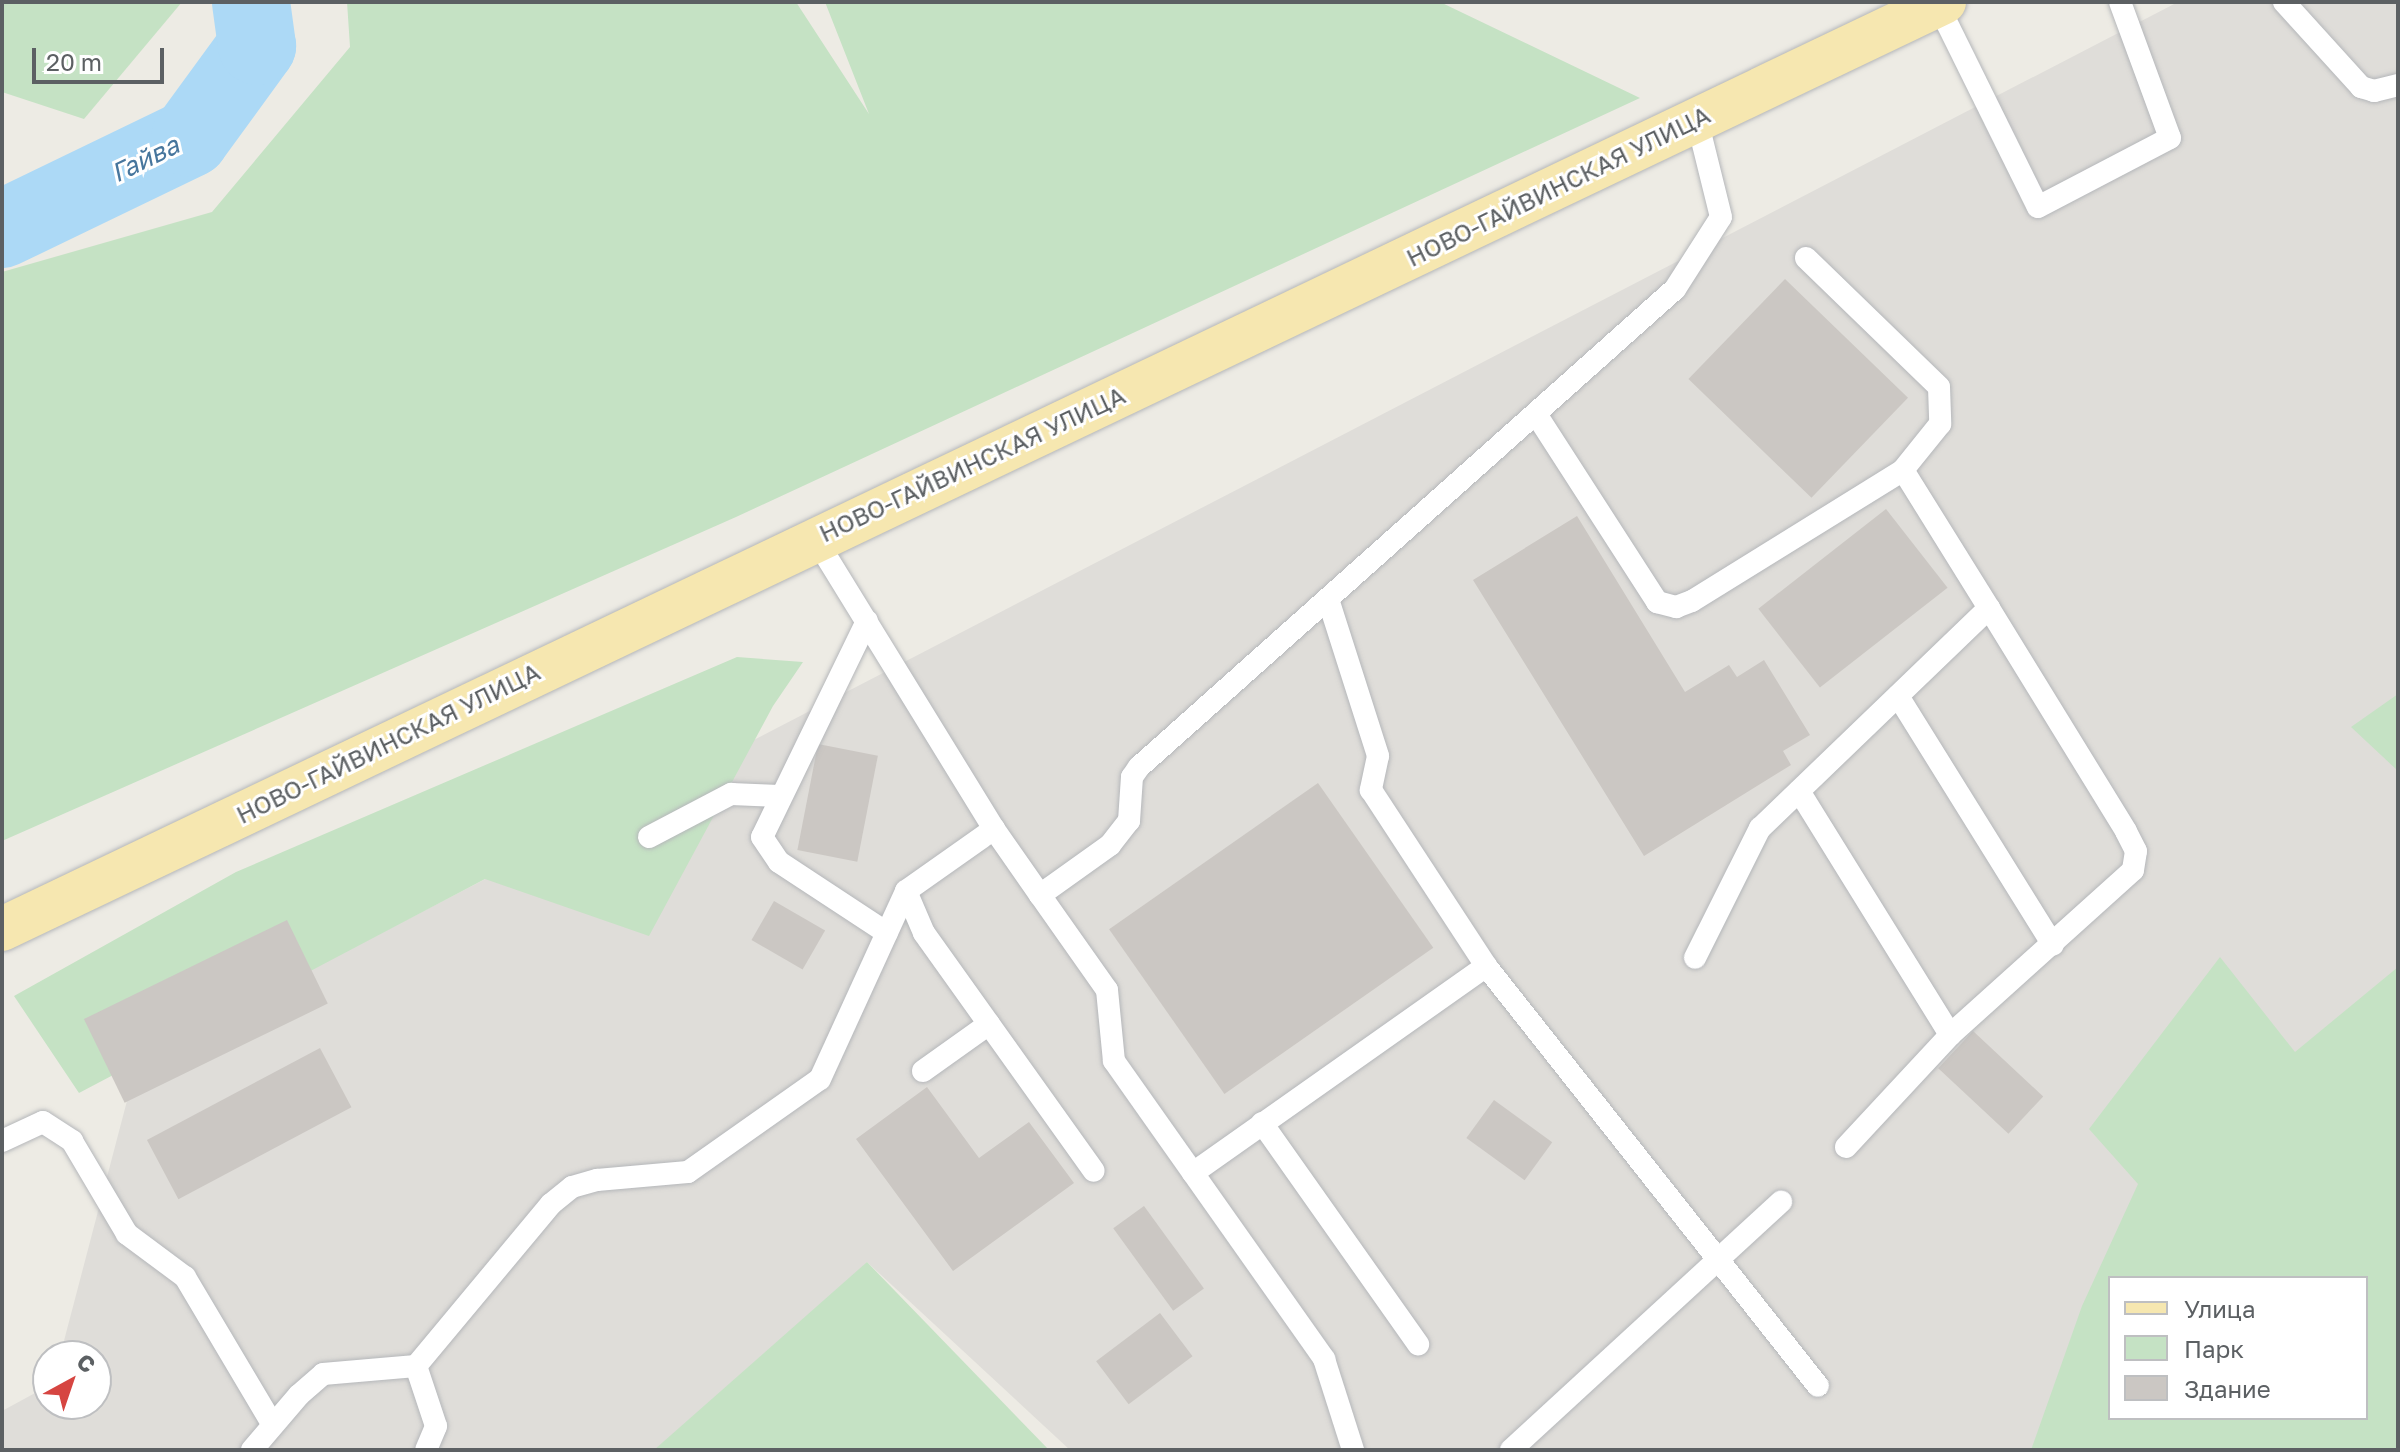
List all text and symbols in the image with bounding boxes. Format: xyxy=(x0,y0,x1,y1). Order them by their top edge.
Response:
scale bar xyxy=(36,32,168,82)
text: 20 m xyxy=(46,47,102,76)
street label: НОВО-ГАЙВИНСКАЯ УЛИЦА xyxy=(1402,100,1714,272)
water label: Гайва xyxy=(106,129,184,189)
street label: НОВО-ГАЙВИНСКАЯ УЛИЦА xyxy=(815,380,1129,548)
street label: НОВО-ГАЙВИНСКАЯ УЛИЦА xyxy=(232,657,544,829)
legend xyxy=(2108,1276,2368,1420)
text: Улица xyxy=(2184,1294,2256,1323)
text: Парк xyxy=(2184,1334,2244,1363)
north arrow xyxy=(32,1340,112,1420)
text: С xyxy=(72,1347,101,1378)
text: Здание xyxy=(2184,1374,2271,1403)

